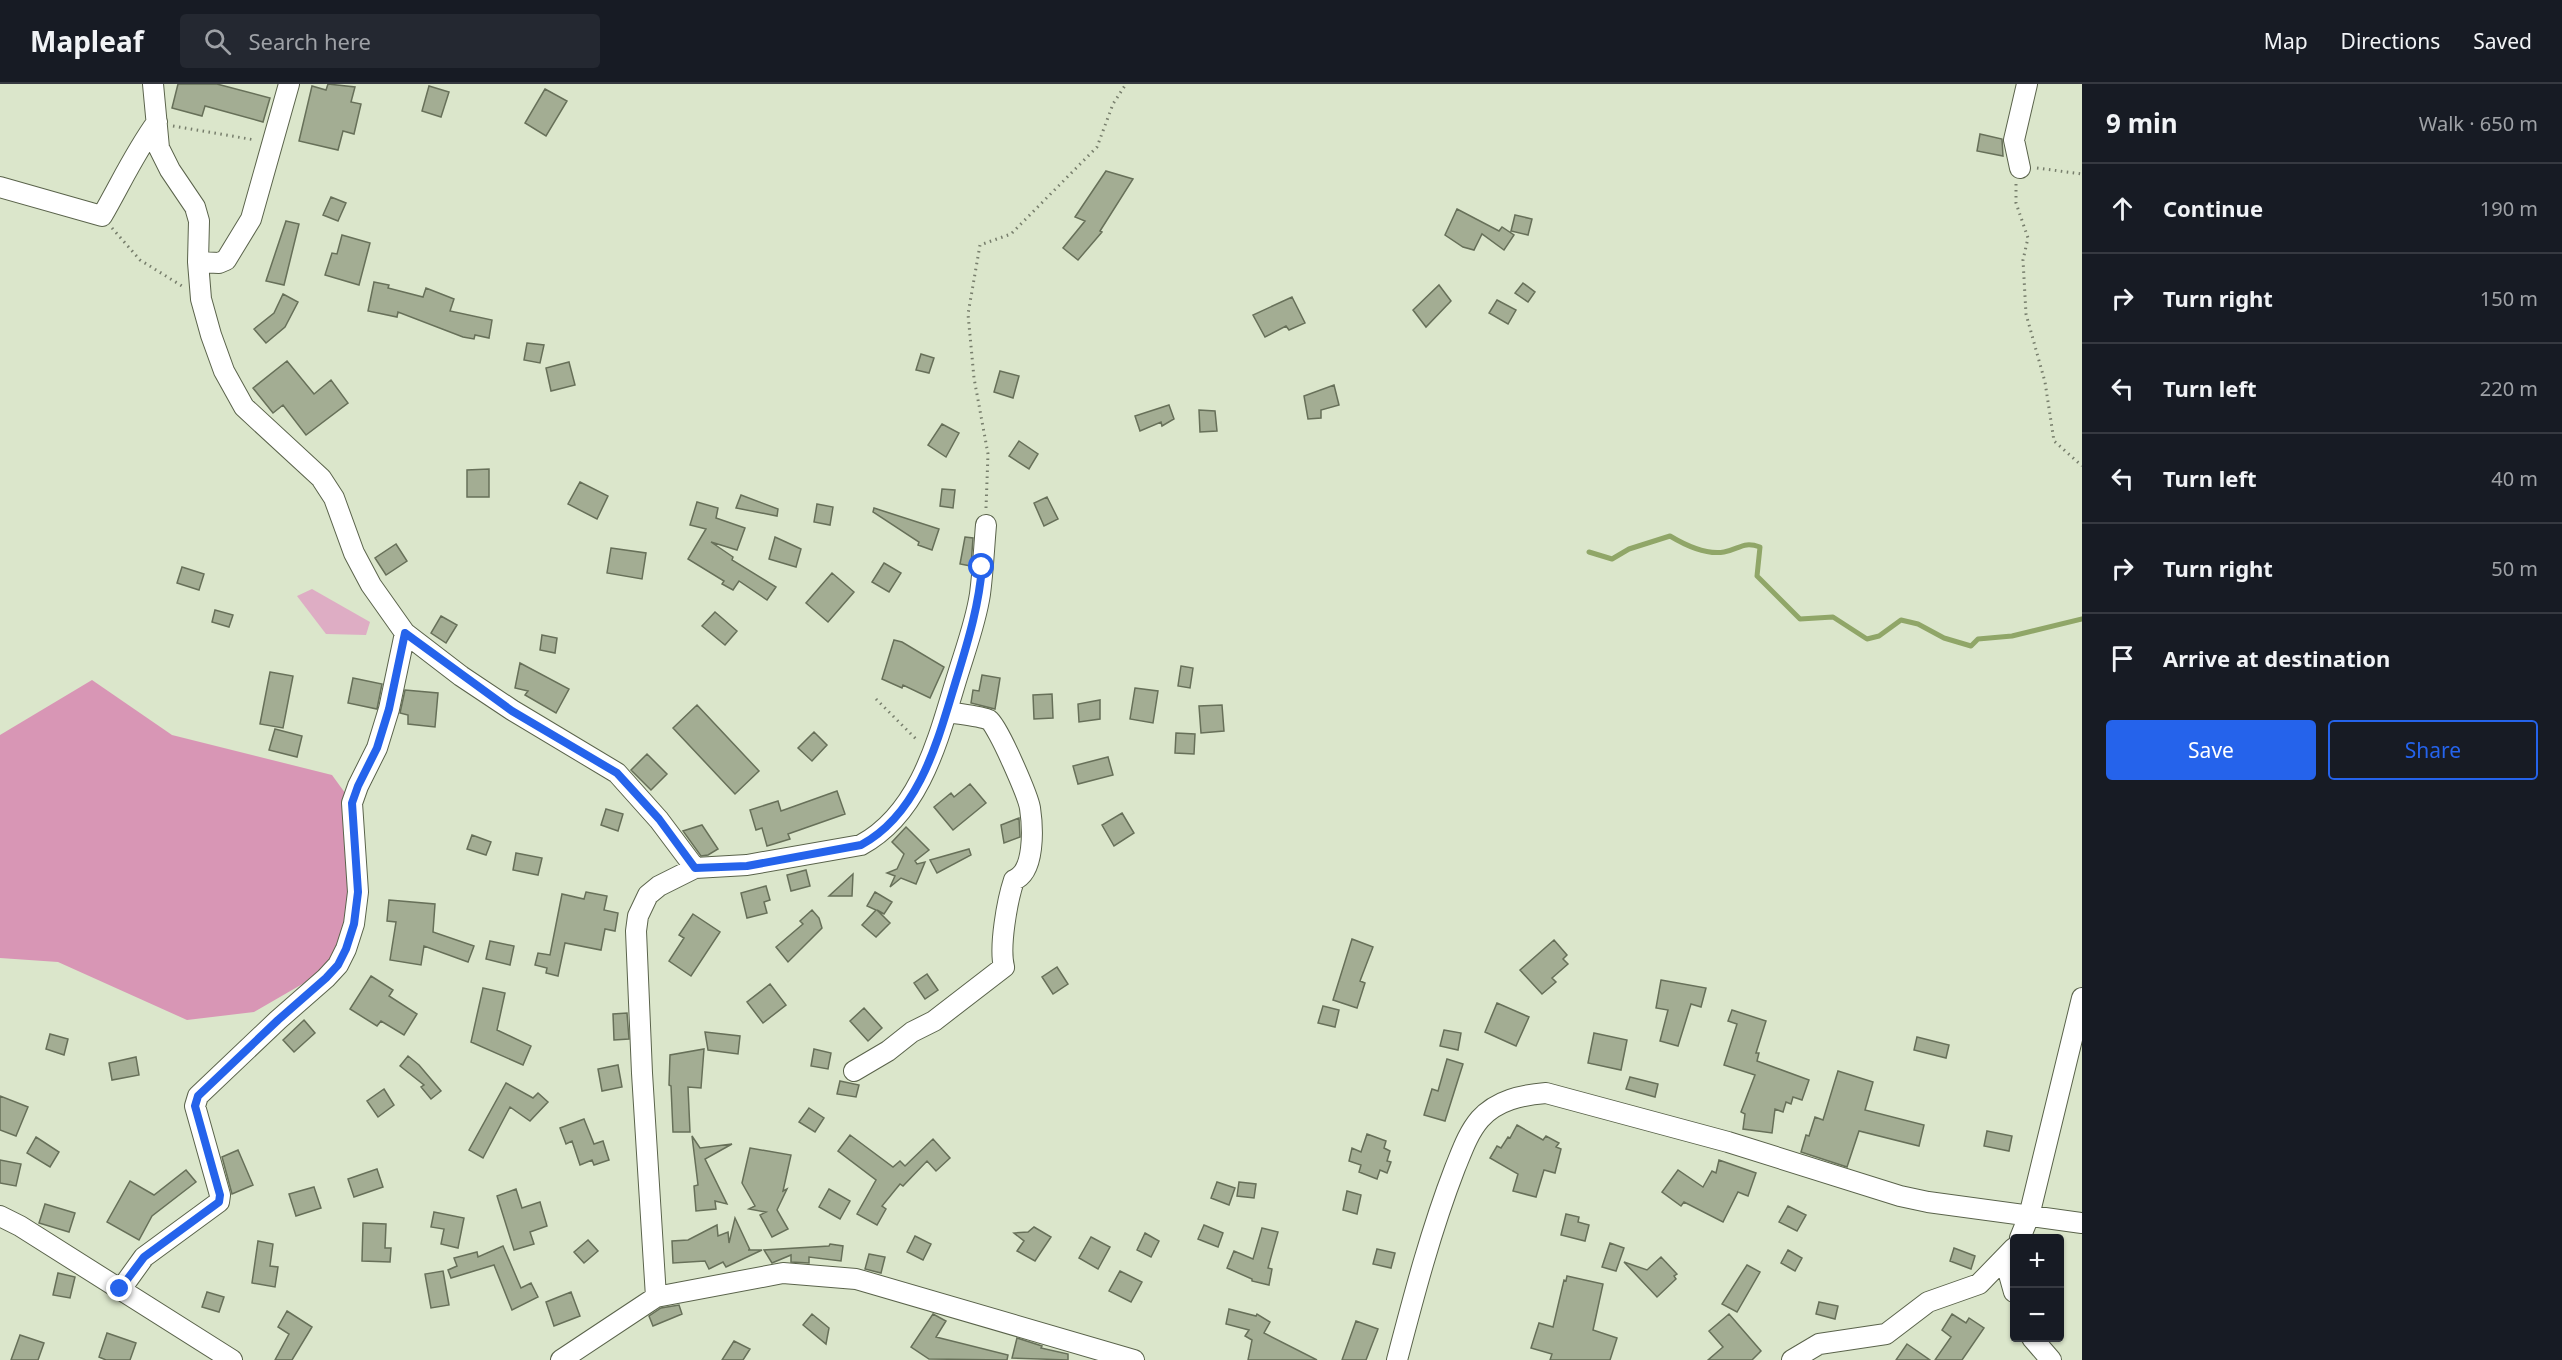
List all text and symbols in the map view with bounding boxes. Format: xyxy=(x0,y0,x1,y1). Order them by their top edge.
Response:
search box xyxy=(180,14,600,68)
text: Mapleaf xyxy=(30,22,144,60)
icon: search xyxy=(201,25,234,58)
text: Search here xyxy=(249,26,371,56)
text: Map xyxy=(2264,27,2308,55)
text: Directions xyxy=(2341,27,2440,55)
text: Saved xyxy=(2473,27,2532,55)
text: 9 min xyxy=(2106,105,2178,141)
text: Walk · 650 m xyxy=(2419,110,2538,137)
icon: ahead xyxy=(2106,192,2139,225)
text: Continue xyxy=(2163,193,2263,223)
text: 190 m xyxy=(2480,195,2538,222)
icon: right xyxy=(2106,282,2139,315)
text: Turn right xyxy=(2163,283,2273,313)
text: 150 m xyxy=(2480,285,2538,312)
icon: left xyxy=(2106,372,2139,405)
text: Turn left xyxy=(2163,373,2257,403)
text: 220 m xyxy=(2480,375,2538,402)
icon: left xyxy=(2106,462,2139,495)
text: Turn left xyxy=(2163,463,2257,493)
text: 40 m xyxy=(2491,465,2538,492)
icon: right xyxy=(2106,552,2139,585)
route start xyxy=(968,553,994,579)
text: Turn right xyxy=(2163,553,2273,583)
text: 50 m xyxy=(2491,555,2538,582)
icon: arrive xyxy=(2106,642,2139,675)
text: Arrive at destination xyxy=(2163,643,2390,673)
button: Save xyxy=(2106,720,2316,780)
button: Share xyxy=(2328,720,2538,780)
map controls xyxy=(2010,1234,2064,1342)
button: + xyxy=(2010,1234,2064,1288)
route end xyxy=(106,1275,132,1301)
button: − xyxy=(2010,1288,2064,1342)

